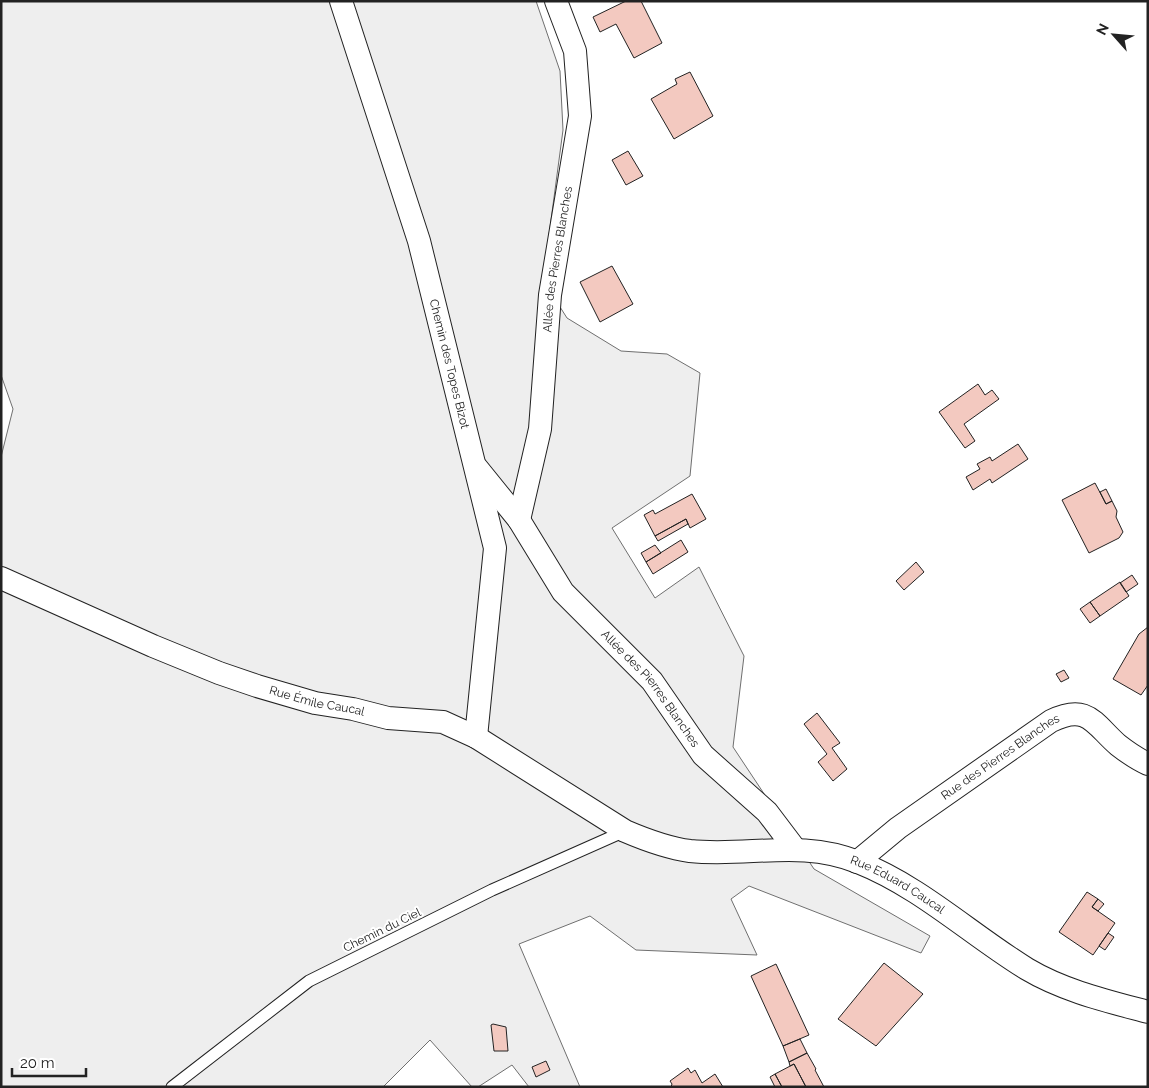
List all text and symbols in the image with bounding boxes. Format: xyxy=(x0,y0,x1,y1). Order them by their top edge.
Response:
north arrow xyxy=(1089,10,1139,60)
text: N xyxy=(1093,21,1112,37)
street label: Allée des Pierres Blanches xyxy=(540,185,575,333)
street label: Chemin des Topes Bizot xyxy=(427,298,472,430)
street label: Allée des Pierres Blanches xyxy=(598,627,703,750)
street label: Rue Émile Caucal xyxy=(268,683,367,719)
street label: Rue des Pierres Blanches xyxy=(938,711,1062,803)
street label: Rue Eduard Caucal xyxy=(849,853,948,917)
street label: Chemin du Ciel xyxy=(341,905,424,955)
scale bar xyxy=(12,1046,86,1078)
text: 20 m xyxy=(20,1054,55,1072)

